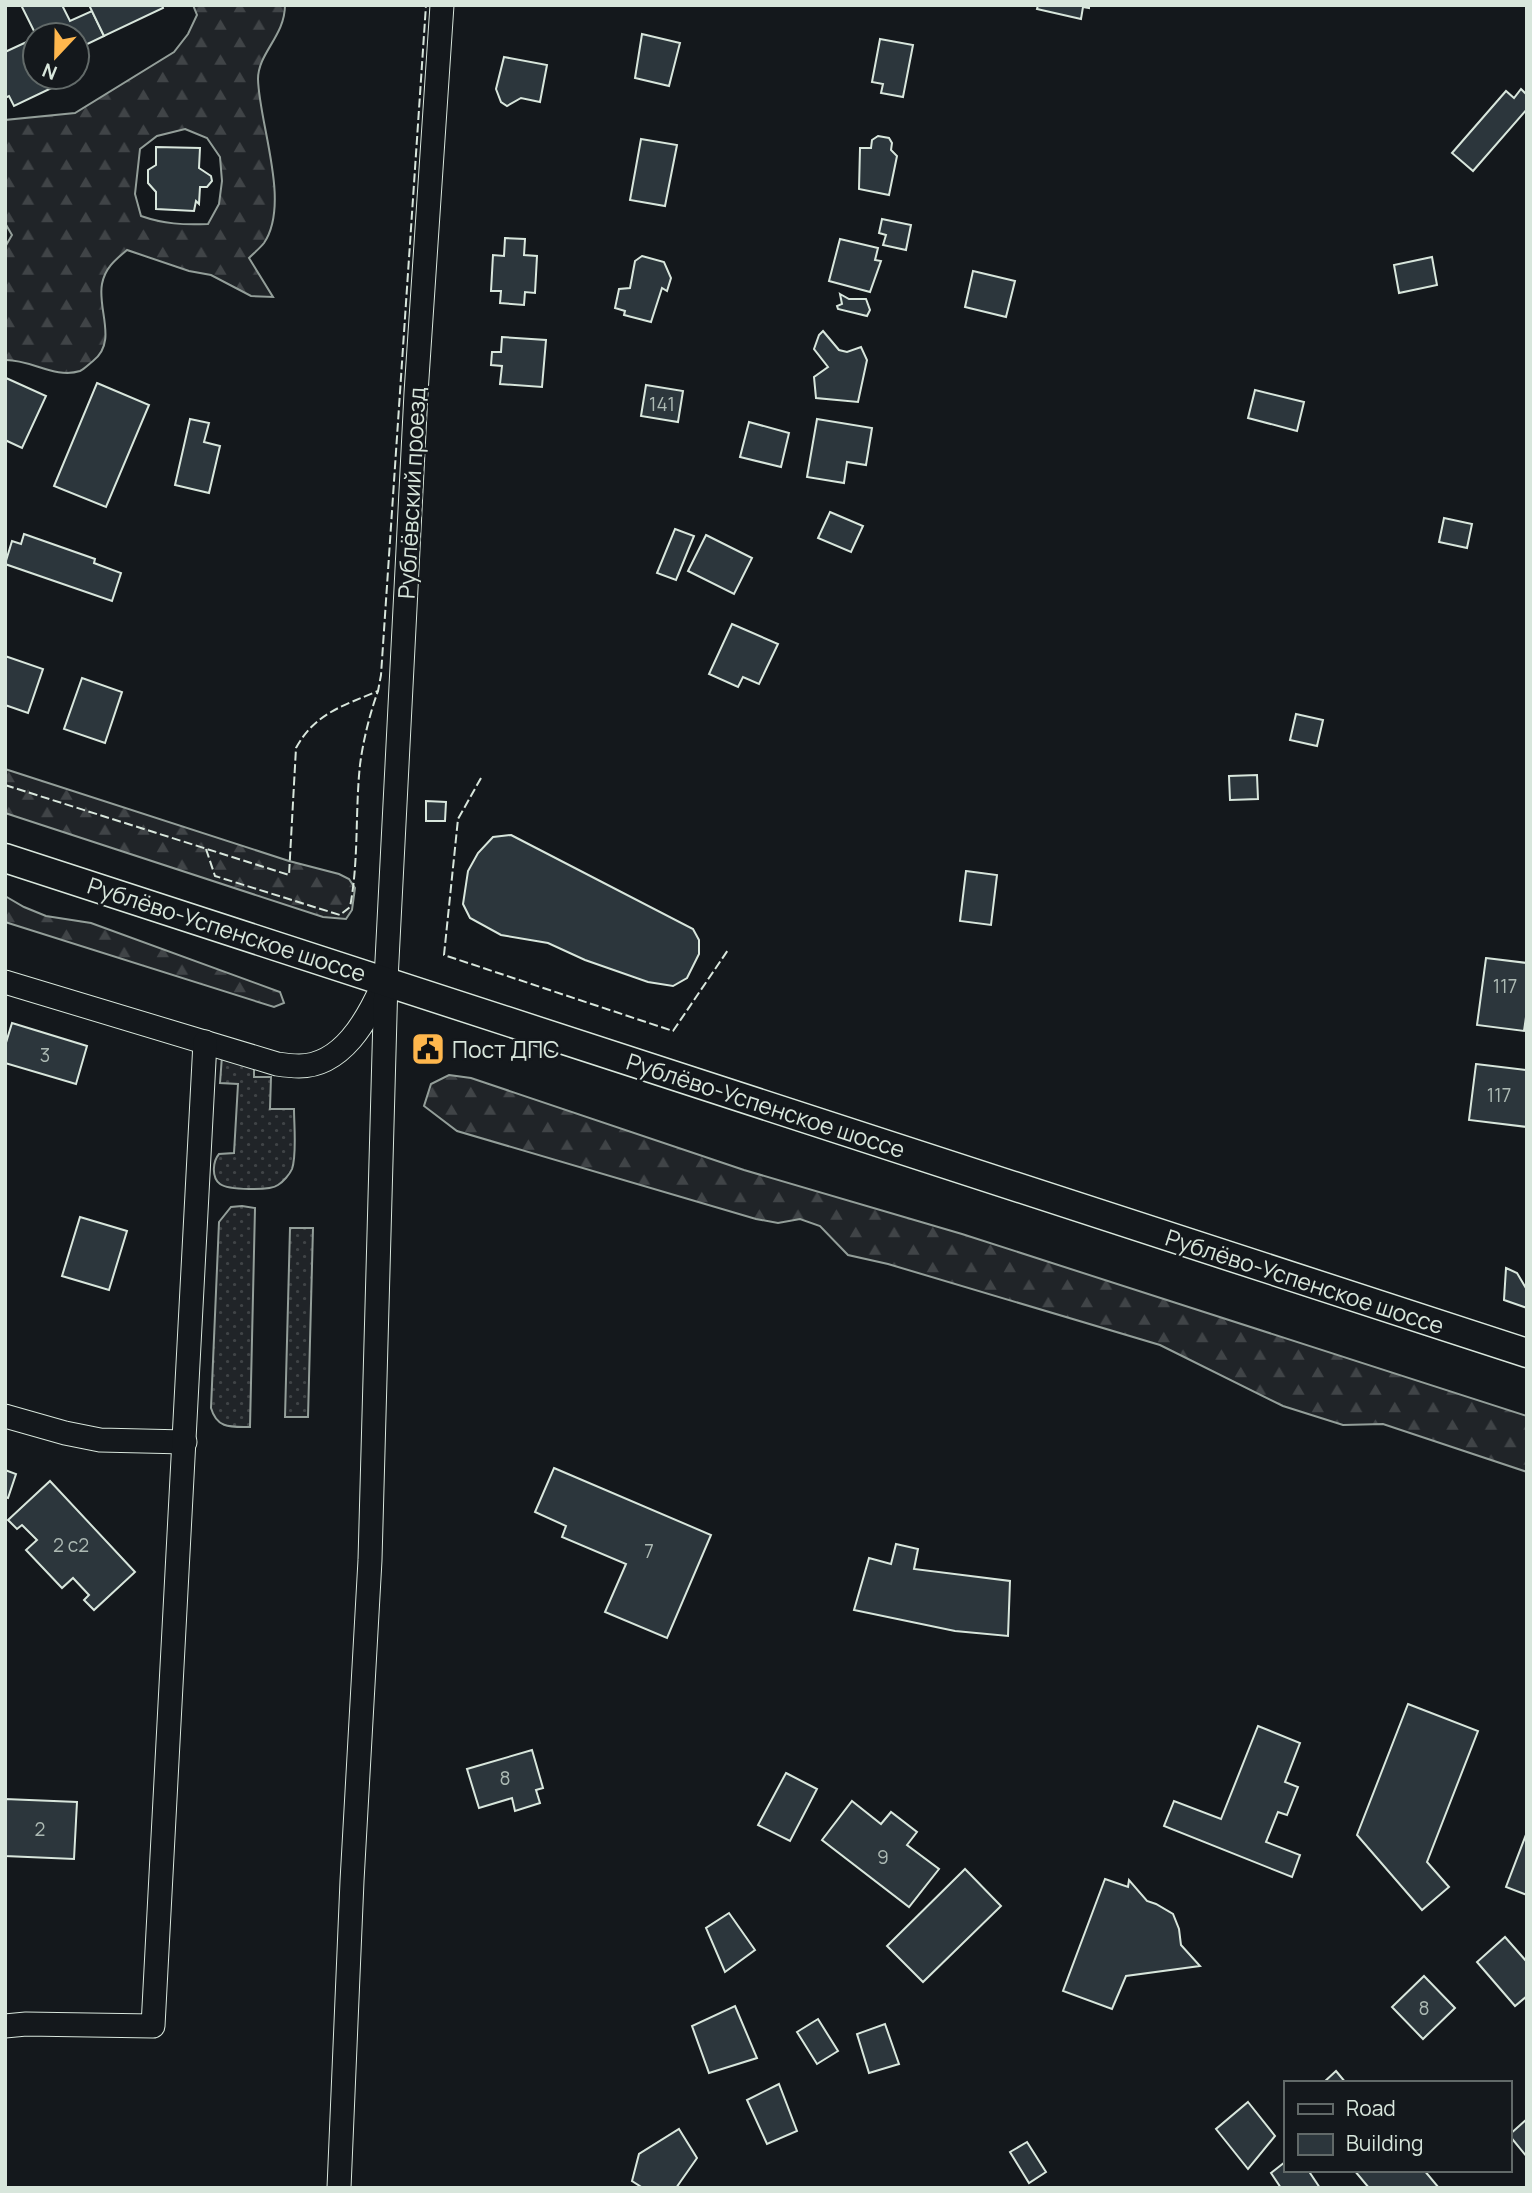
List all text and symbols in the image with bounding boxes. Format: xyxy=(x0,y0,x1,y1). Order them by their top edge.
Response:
north arrow xyxy=(21,21,91,91)
text: N xyxy=(38,57,61,86)
street label: Рублёвский проезд xyxy=(389,386,433,600)
house number: 141 xyxy=(649,391,675,417)
street label: Рублёво-Успенское шоссе xyxy=(84,869,370,989)
house number: 117 xyxy=(1493,973,1517,999)
public building icon: Пост ДПС xyxy=(409,1030,447,1068)
place label: Пост ДПС xyxy=(452,1033,560,1065)
house number: 3 xyxy=(40,1042,50,1068)
street label: Рублёво-Успенское шоссе xyxy=(623,1045,909,1165)
house number: 117 xyxy=(1487,1082,1511,1108)
street label: Рублёво-Успенское шоссе xyxy=(1162,1221,1448,1341)
house number: 2 с2 xyxy=(53,1532,89,1558)
house number: 7 xyxy=(644,1538,654,1564)
house number: 8 xyxy=(499,1765,511,1791)
house number: 2 xyxy=(35,1816,45,1842)
house number: 9 xyxy=(877,1844,889,1870)
house number: 8 xyxy=(1418,1995,1430,2021)
legend xyxy=(1284,2081,1511,2172)
text: Road xyxy=(1346,2094,1396,2122)
text: Building xyxy=(1346,2129,1423,2157)

